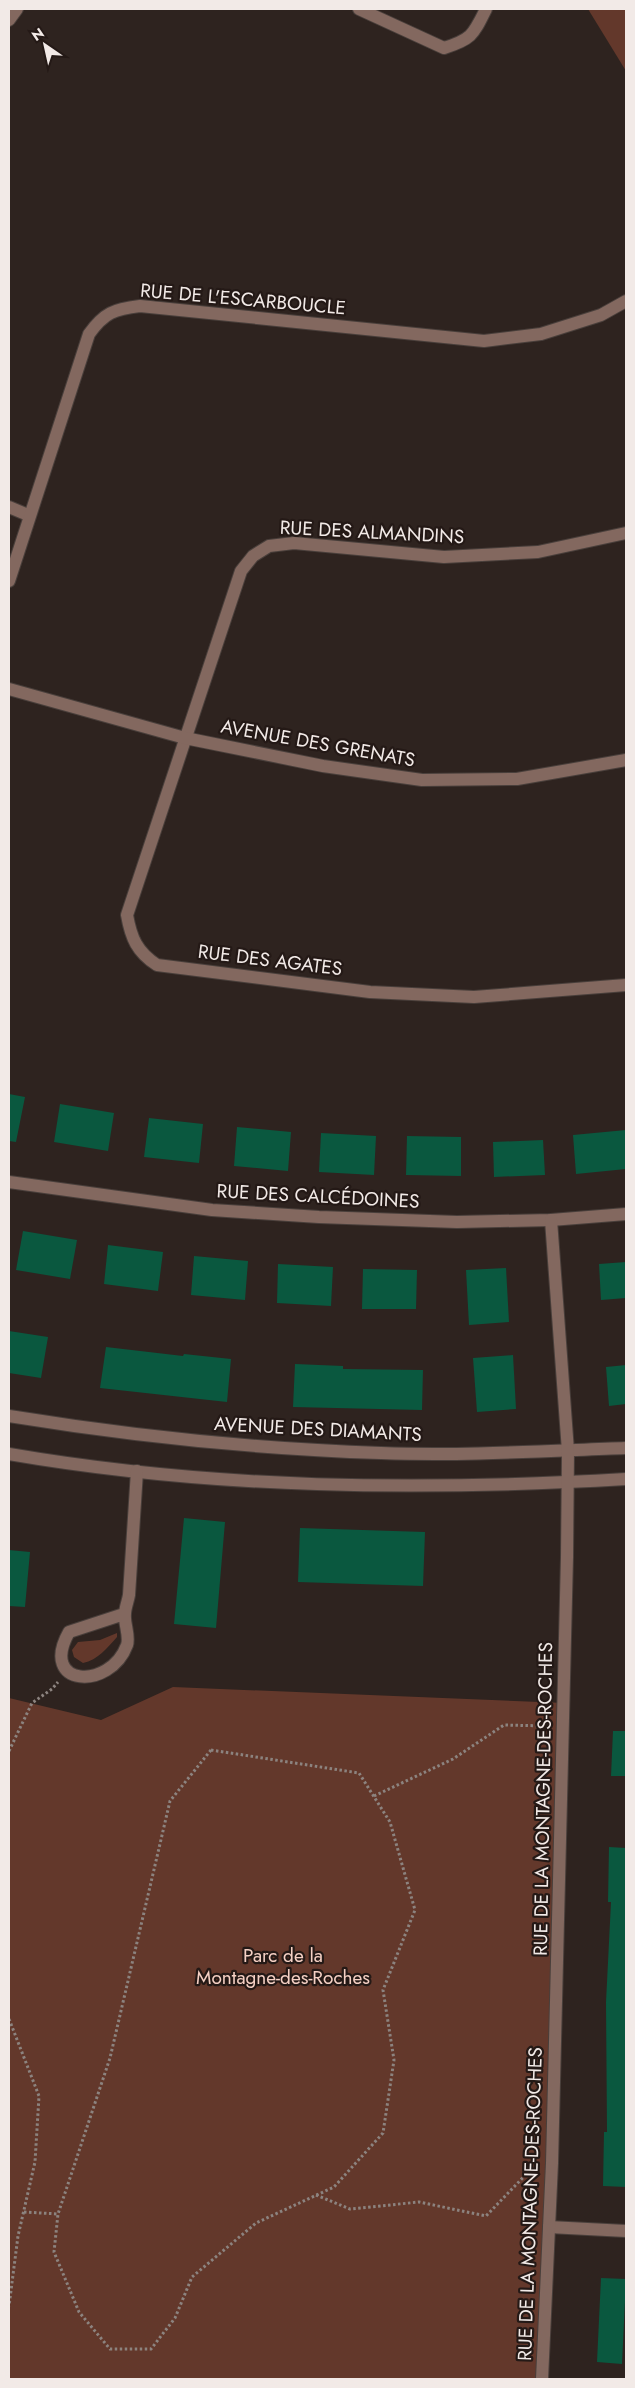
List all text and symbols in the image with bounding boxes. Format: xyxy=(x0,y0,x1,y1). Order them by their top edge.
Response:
north arrow xyxy=(20,20,70,70)
text: N xyxy=(28,23,48,46)
street label: RUE DE L'ESCARBOUCLE xyxy=(139,277,347,321)
street label: RUE DES ALMANDINS xyxy=(279,514,465,550)
street label: AVENUE DES GRENATS xyxy=(219,713,417,773)
street label: RUE DES AGATES xyxy=(196,938,344,982)
street label: RUE DES CALCÉDOINES xyxy=(216,1177,420,1215)
street label: AVENUE DES DIAMANTS xyxy=(213,1410,423,1448)
street label: RUE DE LA MONTAGNE-DES-ROCHES xyxy=(527,1642,559,1956)
park label: Parc de la Montagne-des-Roches xyxy=(196,1942,370,1991)
street label: RUE DE LA MONTAGNE-DES-ROCHES xyxy=(511,2047,549,2361)

